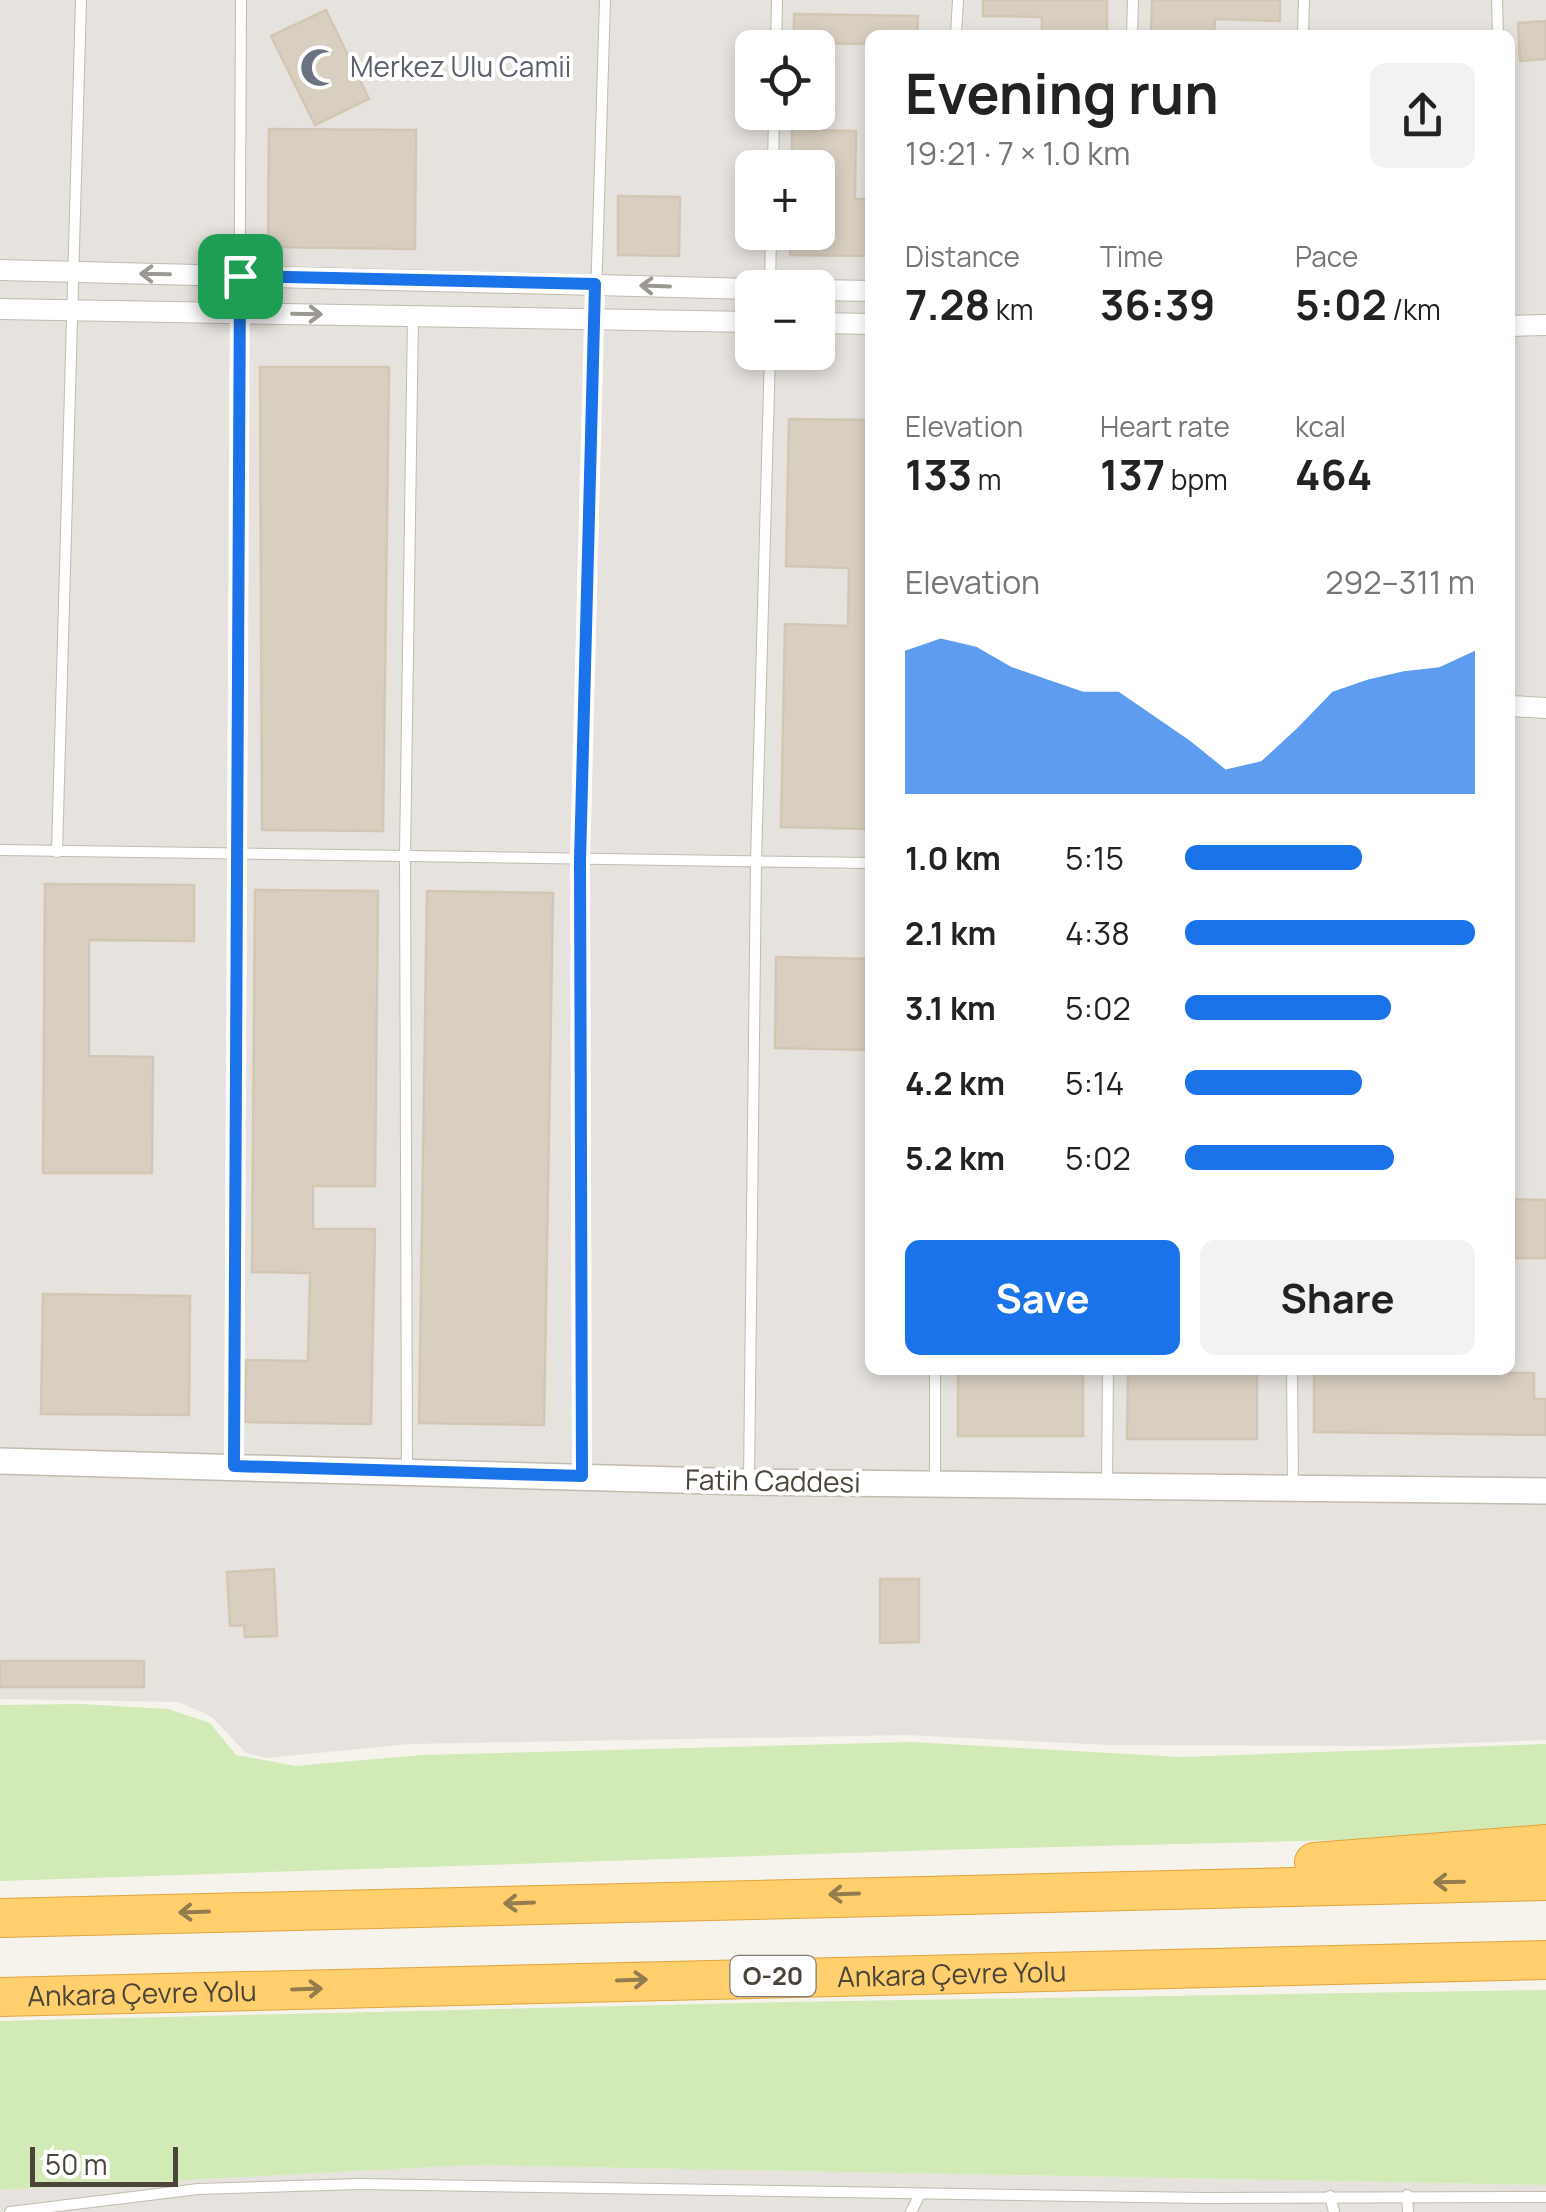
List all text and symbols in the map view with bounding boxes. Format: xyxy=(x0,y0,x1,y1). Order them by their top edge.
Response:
map controls xyxy=(735,30,835,370)
button: locate xyxy=(735,30,835,130)
mosque icon: Merkez Ulu Camii xyxy=(299,46,341,88)
place label: Merkez Ulu Camii xyxy=(350,47,571,85)
text: Evening run xyxy=(905,55,1219,131)
button: share xyxy=(1370,63,1475,168)
text: 19:21 · 7 × 1.0 km xyxy=(905,131,1130,175)
button: + xyxy=(735,150,835,250)
pin xyxy=(198,234,283,319)
text: Distance xyxy=(905,237,1020,275)
text: Time xyxy=(1100,237,1163,275)
text: Pace xyxy=(1295,237,1358,275)
icon: arrive xyxy=(213,249,268,304)
one-way arrow xyxy=(140,264,172,283)
button: − xyxy=(735,270,835,370)
text: 7.28 xyxy=(905,275,990,333)
text: 36:39 xyxy=(1100,275,1215,333)
text: 5:02 xyxy=(1295,275,1387,333)
one-way arrow xyxy=(640,276,672,295)
text: km xyxy=(990,290,1033,328)
text: /km xyxy=(1387,290,1441,328)
one-way arrow xyxy=(291,304,323,323)
text: Elevation xyxy=(905,407,1023,445)
text: Heart rate xyxy=(1100,407,1230,445)
text: kcal xyxy=(1295,407,1346,445)
text: 133 xyxy=(905,445,972,503)
text: 137 xyxy=(1100,445,1165,503)
text: 464 xyxy=(1295,445,1372,503)
text: m xyxy=(972,460,1002,498)
text: bpm xyxy=(1165,460,1228,498)
text: Elevation xyxy=(905,560,1040,604)
text: 292–311 m xyxy=(1325,560,1475,604)
text: 1.0 km xyxy=(905,836,1001,880)
text: 5:15 xyxy=(1065,836,1124,880)
text: 2.1 km xyxy=(905,911,996,955)
text: 4:38 xyxy=(1065,911,1130,955)
text: 3.1 km xyxy=(905,986,996,1030)
text: 5:02 xyxy=(1065,986,1131,1030)
text: 4.2 km xyxy=(905,1061,1005,1105)
text: 5:14 xyxy=(1065,1061,1124,1105)
text: 5.2 km xyxy=(905,1136,1005,1180)
text: 5:02 xyxy=(1065,1136,1131,1180)
button: Save xyxy=(905,1240,1180,1355)
button: Share xyxy=(1200,1240,1475,1355)
street label: Fatih Caddesi xyxy=(685,1459,861,1501)
one-way arrow xyxy=(1433,1873,1465,1892)
one-way arrow xyxy=(828,1885,860,1904)
one-way arrow xyxy=(503,1894,535,1913)
one-way arrow xyxy=(178,1903,210,1922)
street label: Ankara Çevre Yolu xyxy=(837,1951,1067,1995)
road number: O-20 xyxy=(730,1956,816,1996)
street label: Ankara Çevre Yolu xyxy=(27,1971,257,2014)
one-way arrow xyxy=(616,1971,648,1990)
one-way arrow xyxy=(290,1980,323,1998)
scale bar xyxy=(30,2142,178,2186)
text: 50 m xyxy=(45,2145,108,2183)

